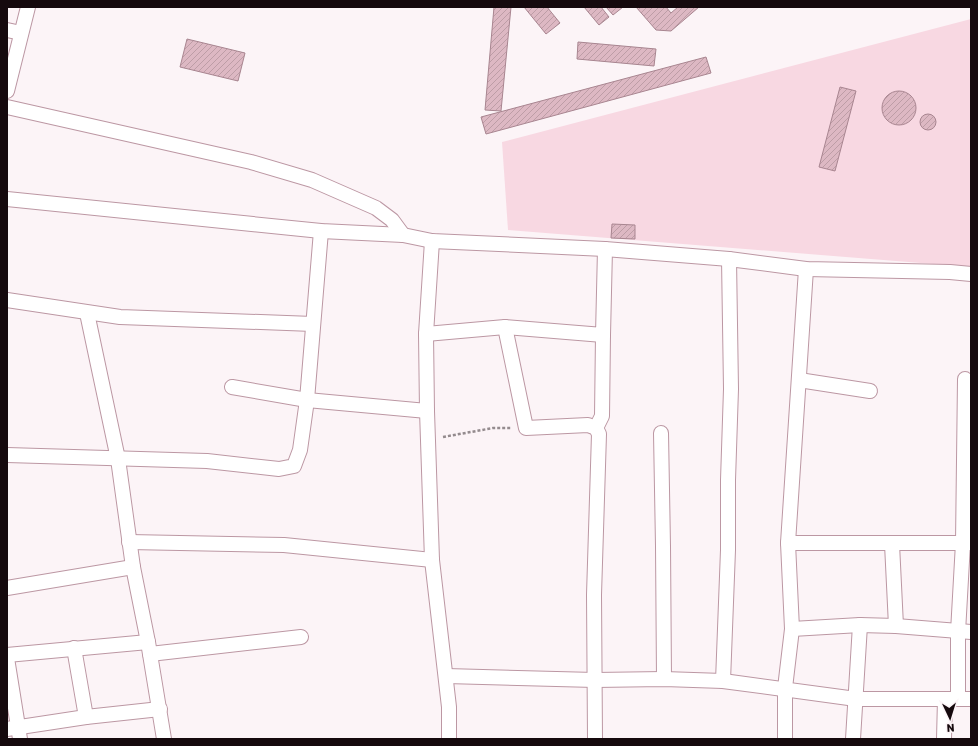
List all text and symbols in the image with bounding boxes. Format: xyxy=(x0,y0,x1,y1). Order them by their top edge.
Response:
north arrow xyxy=(930,698,970,738)
text: N xyxy=(946,721,955,734)

